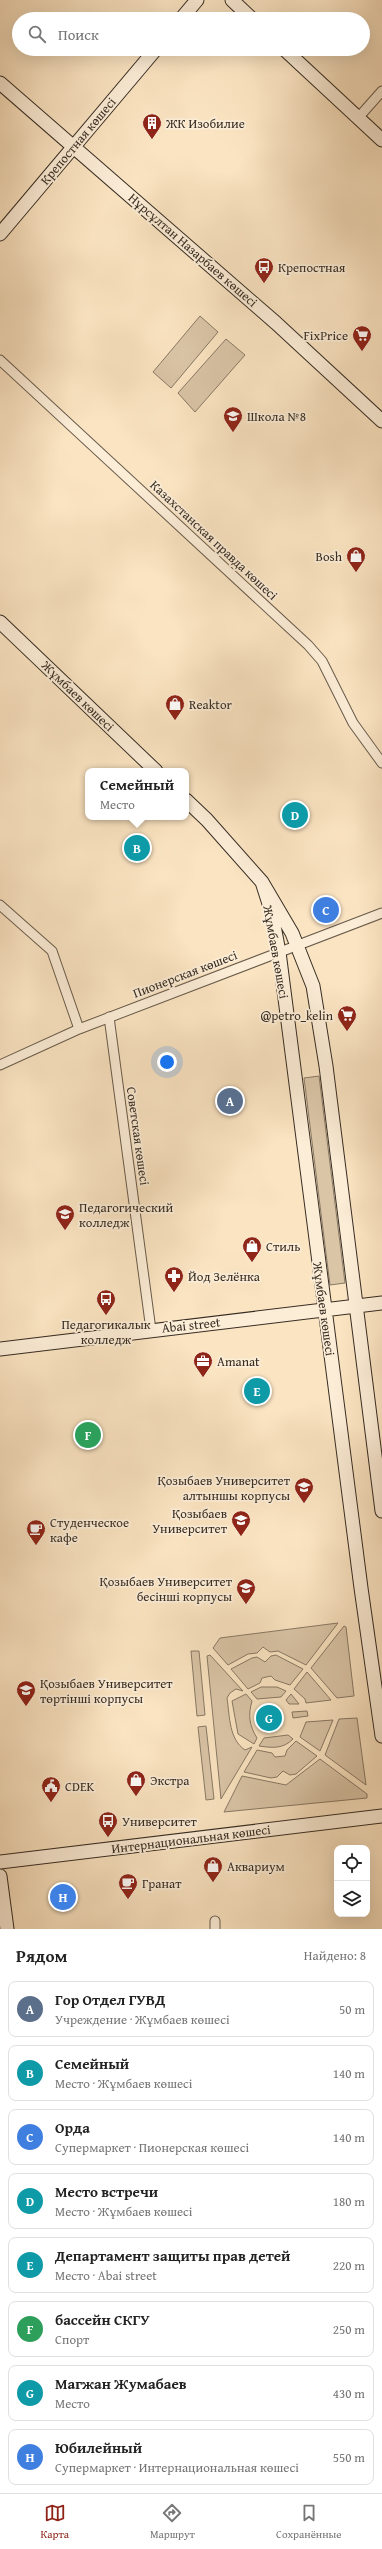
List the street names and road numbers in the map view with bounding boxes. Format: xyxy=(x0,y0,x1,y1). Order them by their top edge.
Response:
street label: Крепостная көшесі xyxy=(36,93,121,189)
street label: Нұрсұлтан Назарбаев көшесі xyxy=(124,188,262,312)
street label: Казахстанская правда көшесі xyxy=(146,476,282,605)
street label: Жұмбаев көшесі xyxy=(37,656,119,736)
street label: Жұмбаев көшесі xyxy=(258,903,294,1001)
street label: Пионерская көшесі xyxy=(130,945,240,1003)
street label: Советская көшесі xyxy=(122,1085,154,1187)
street label: Жұмбаев көшесі xyxy=(308,1260,340,1358)
street label: Abai street xyxy=(161,1312,222,1338)
street label: Интернациональная көшесі xyxy=(110,1820,272,1858)

